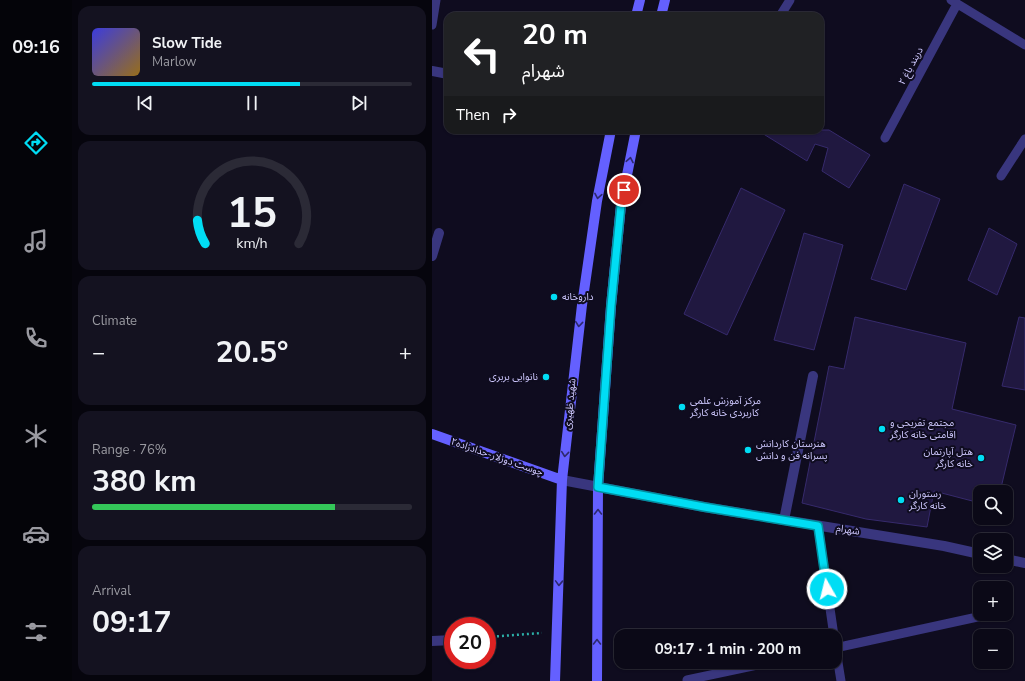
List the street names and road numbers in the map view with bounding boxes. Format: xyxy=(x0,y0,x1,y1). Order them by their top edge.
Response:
street label: دربند باغ ۲ xyxy=(895,44,927,87)
street label: شهید ظهیری xyxy=(560,377,580,430)
street label: چوست دوزلار-حدادزاده۲ xyxy=(449,435,545,479)
street label: شهرام xyxy=(835,521,861,540)

